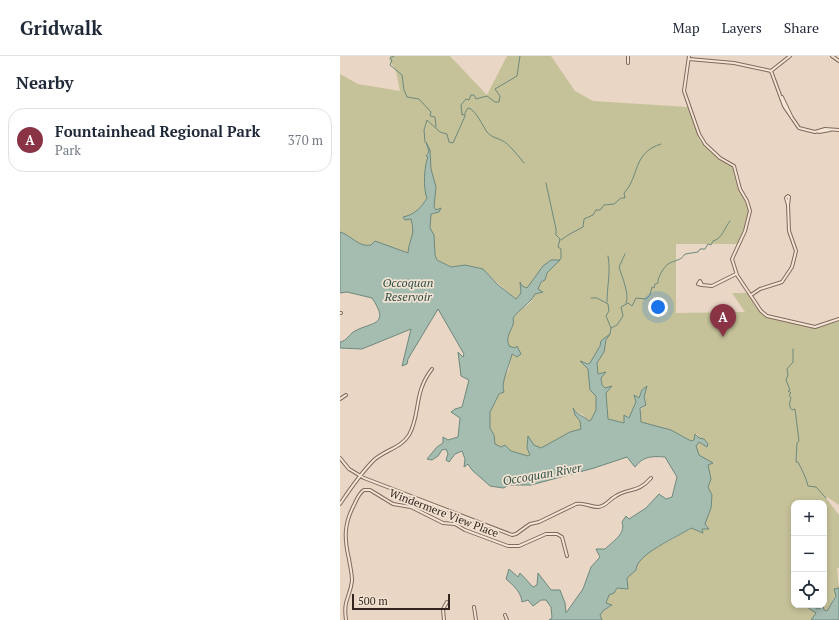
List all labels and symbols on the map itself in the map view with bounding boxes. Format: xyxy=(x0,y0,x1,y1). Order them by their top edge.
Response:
water label: Occoquan Reservoir xyxy=(383,275,433,304)
your location xyxy=(648,297,668,317)
pin: A xyxy=(710,304,736,337)
water label: Occoquan River xyxy=(501,459,584,488)
street label: Windermere View Place xyxy=(387,486,501,540)
scale bar xyxy=(352,592,450,611)

